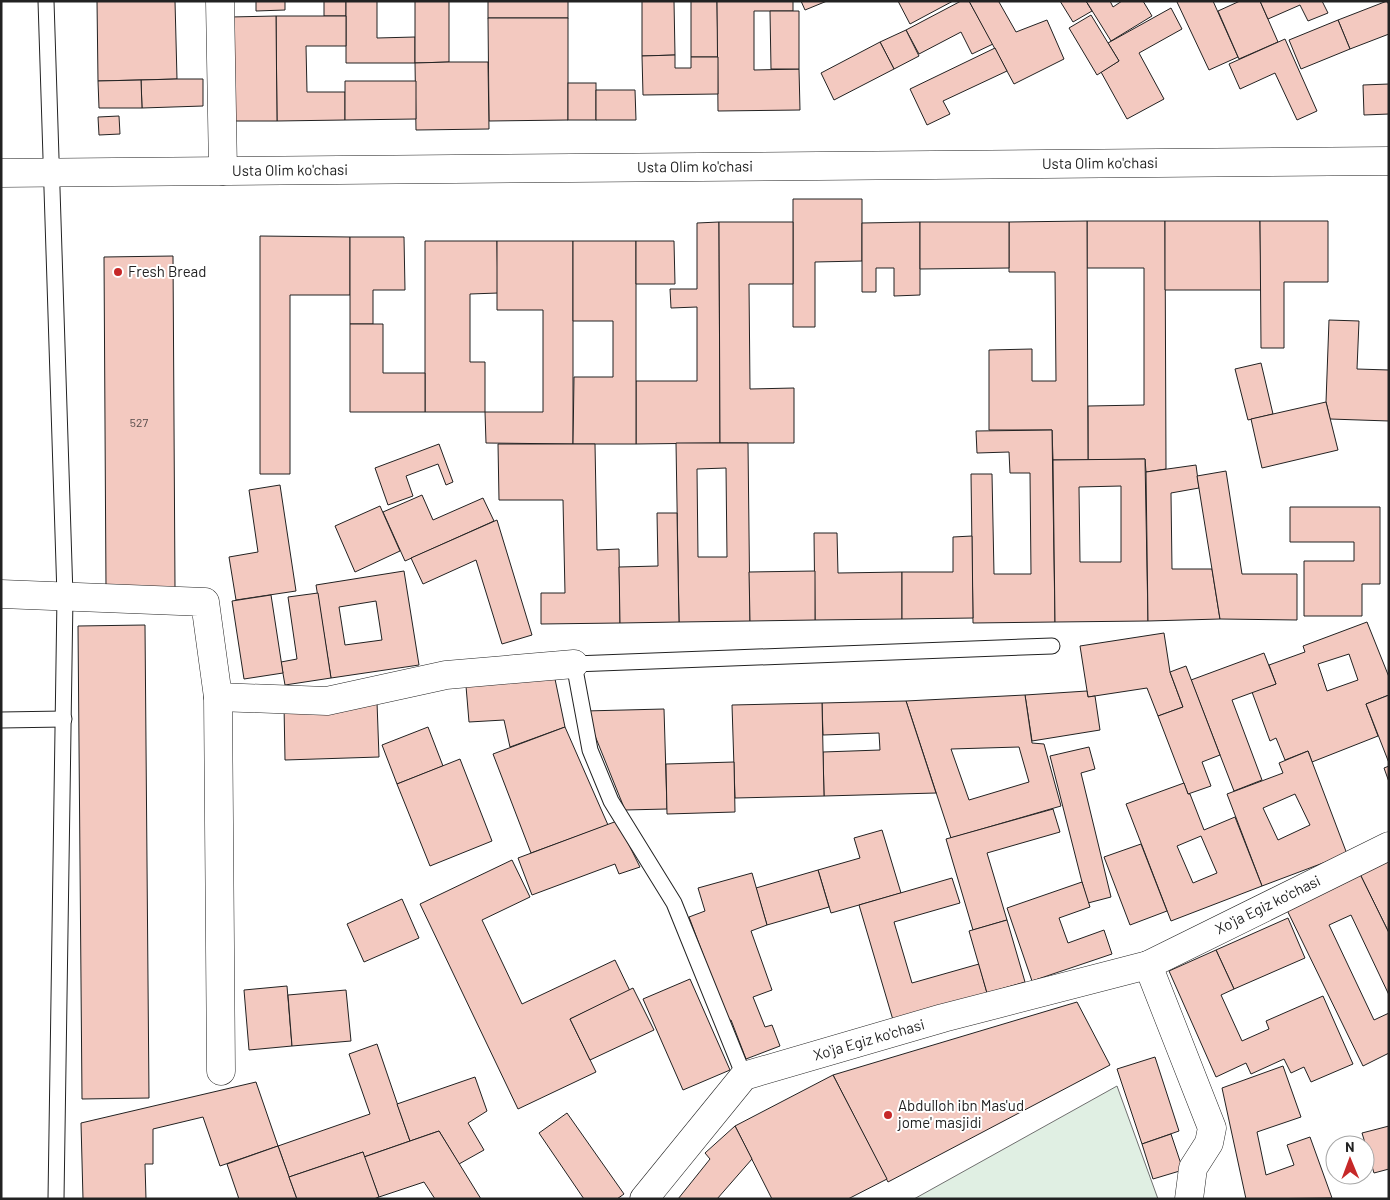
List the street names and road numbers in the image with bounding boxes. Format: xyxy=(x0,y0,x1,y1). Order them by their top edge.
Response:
street label: Usta Olim ko'chasi xyxy=(1042,153,1158,172)
street label: Usta Olim ko'chasi xyxy=(637,156,753,176)
street label: Usta Olim ko'chasi xyxy=(232,160,348,179)
street label: Xoʻja Egiz ko'chasi xyxy=(1212,871,1323,937)
street label: Xoʻja Egiz ko'chasi xyxy=(811,1015,926,1064)

